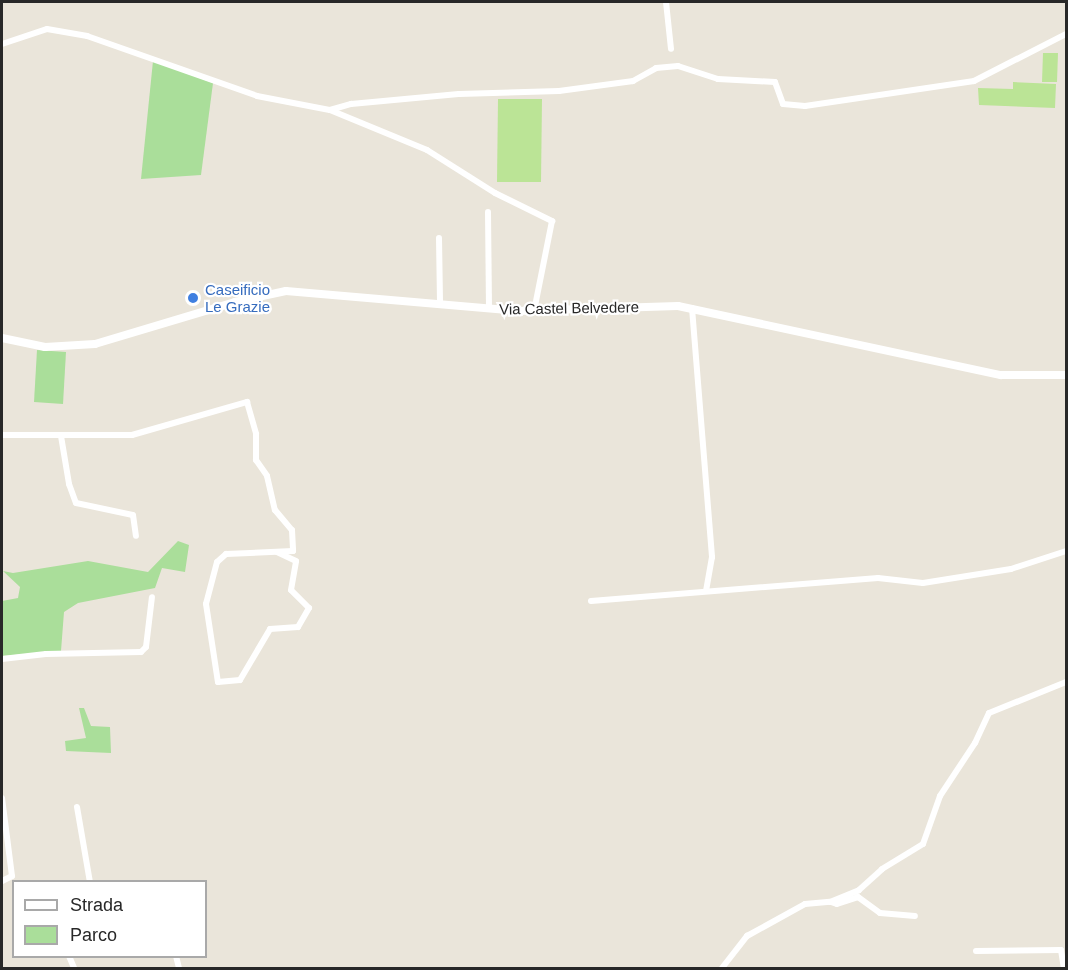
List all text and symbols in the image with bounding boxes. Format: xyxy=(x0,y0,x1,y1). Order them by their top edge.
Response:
place label: Caseificio Le Grazie xyxy=(205,280,270,315)
marker: Caseificio Le Grazie xyxy=(186,291,200,305)
street label: Via Castel Belvedere xyxy=(499,298,639,318)
legend xyxy=(12,880,207,958)
text: Strada xyxy=(70,895,123,915)
text: Parco xyxy=(70,925,117,945)

